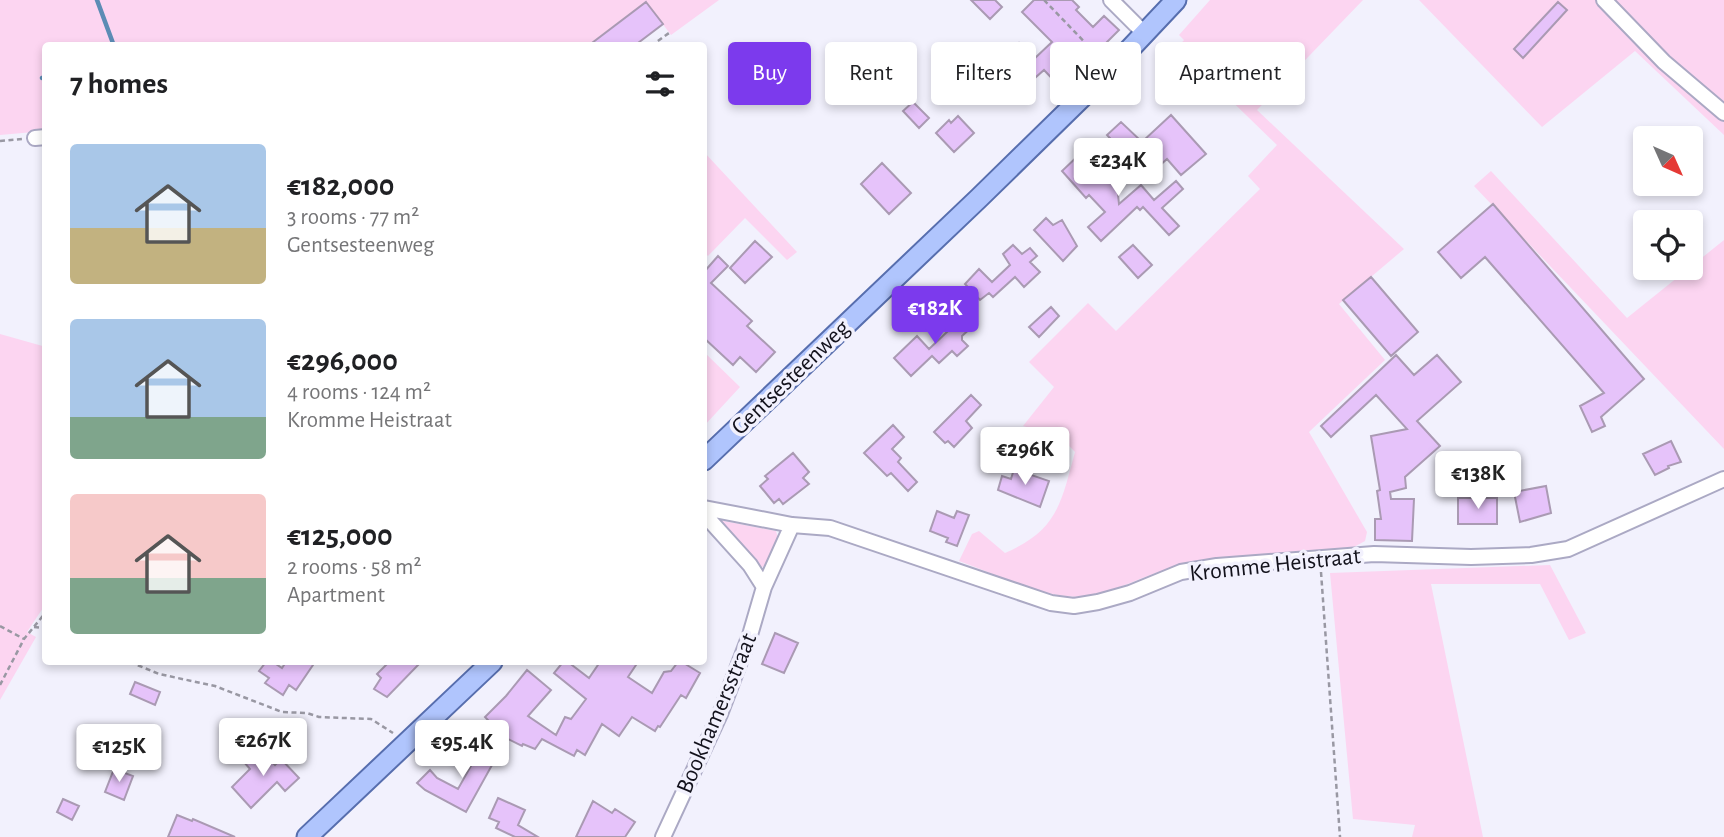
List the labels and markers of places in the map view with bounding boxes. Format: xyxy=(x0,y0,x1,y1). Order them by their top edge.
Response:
pin: €234K xyxy=(1069,138,1167,198)
pin: €182K xyxy=(886,286,984,346)
pin: €296K xyxy=(976,428,1074,487)
pin: €138K xyxy=(1429,452,1527,511)
pin: €267K xyxy=(214,718,312,778)
pin: €95.4K xyxy=(405,720,519,780)
pin: €125K xyxy=(70,724,168,784)

